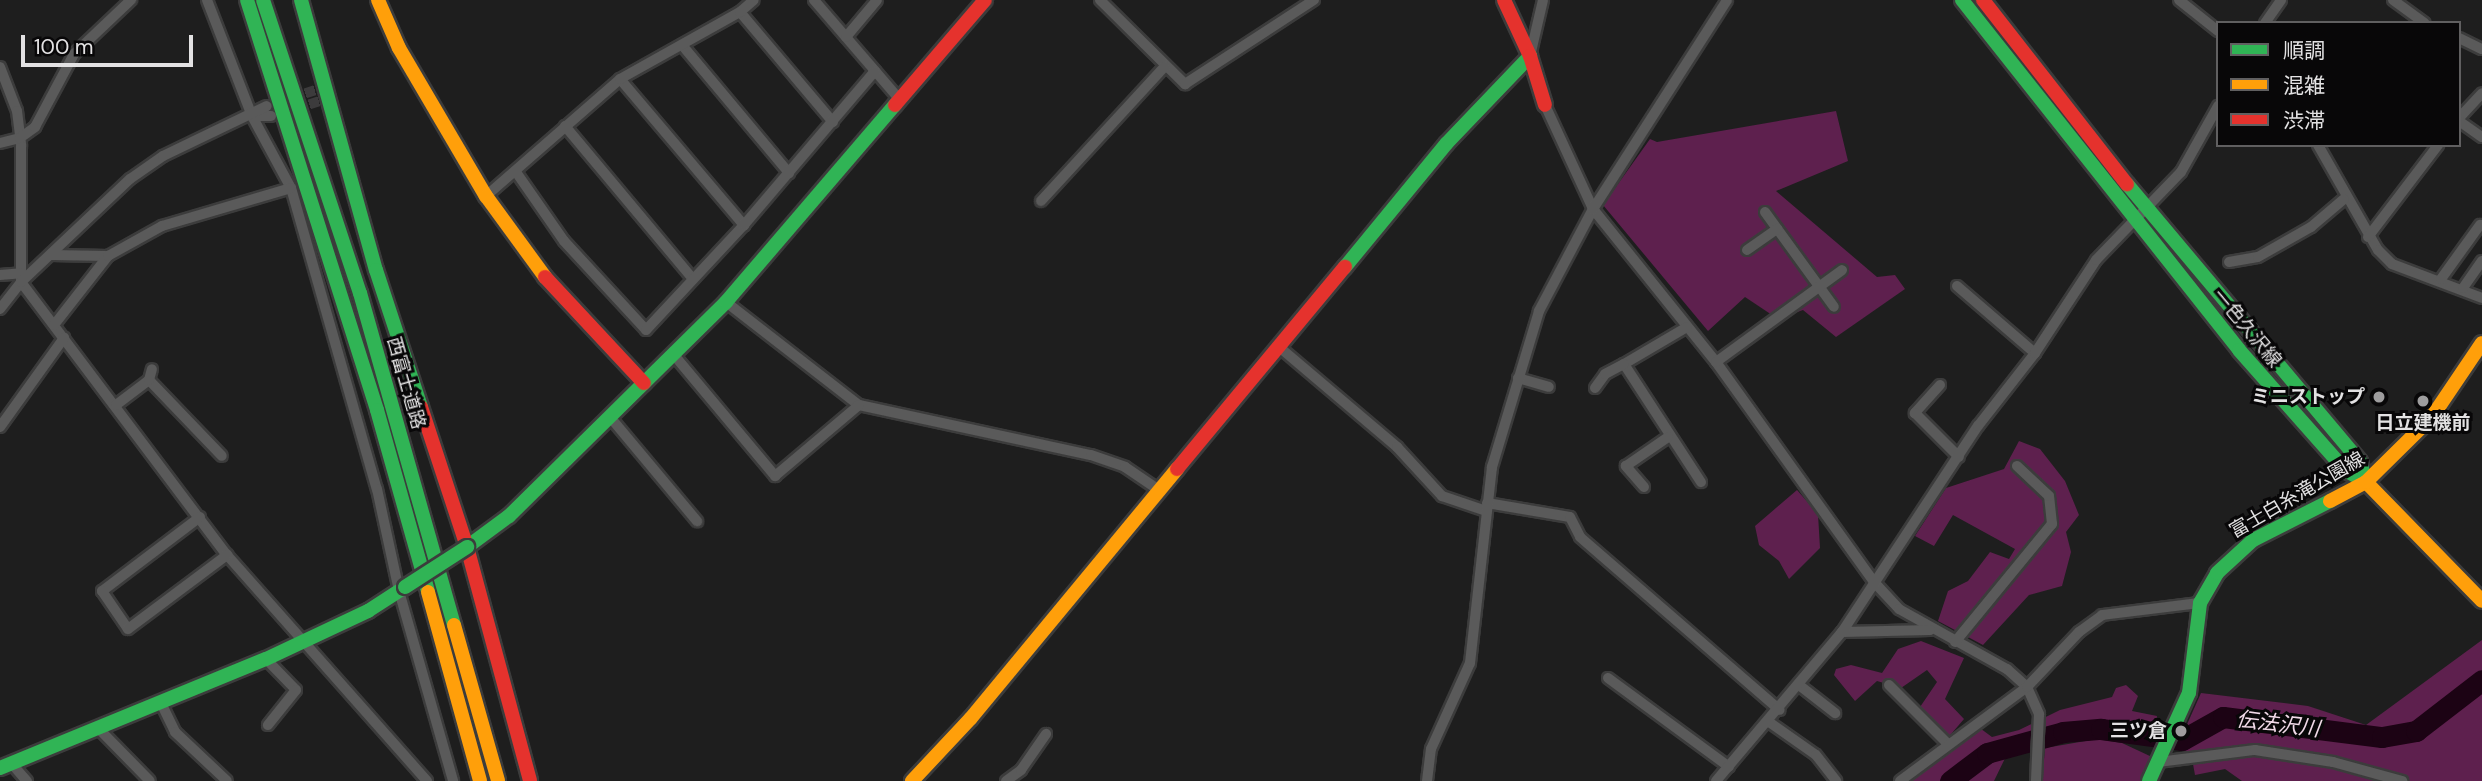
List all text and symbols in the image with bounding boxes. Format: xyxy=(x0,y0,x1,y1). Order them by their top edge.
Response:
scale bar xyxy=(24,21,196,65)
legend xyxy=(2216,21,2461,147)
text: 100 m xyxy=(34,33,94,61)
text: 順調 xyxy=(2283,37,2325,65)
text: 混雑 xyxy=(2283,72,2325,100)
text: 渋滞 xyxy=(2283,107,2325,135)
street label: 一色久沢線 xyxy=(2208,284,2286,372)
street label: 西富士道路 xyxy=(382,334,430,432)
place label: ミニストップ xyxy=(2251,386,2365,408)
marker: ミニストップ xyxy=(2371,389,2387,405)
marker: 日立建機前 xyxy=(2415,393,2431,409)
place label: 日立建機前 xyxy=(2376,412,2470,434)
street label: 富士白糸滝公園線 xyxy=(2225,447,2369,543)
water label: 伝法沢川 xyxy=(2235,706,2321,742)
place label: 三ツ倉 xyxy=(2110,720,2167,742)
marker: 三ツ倉 xyxy=(2173,723,2189,739)

